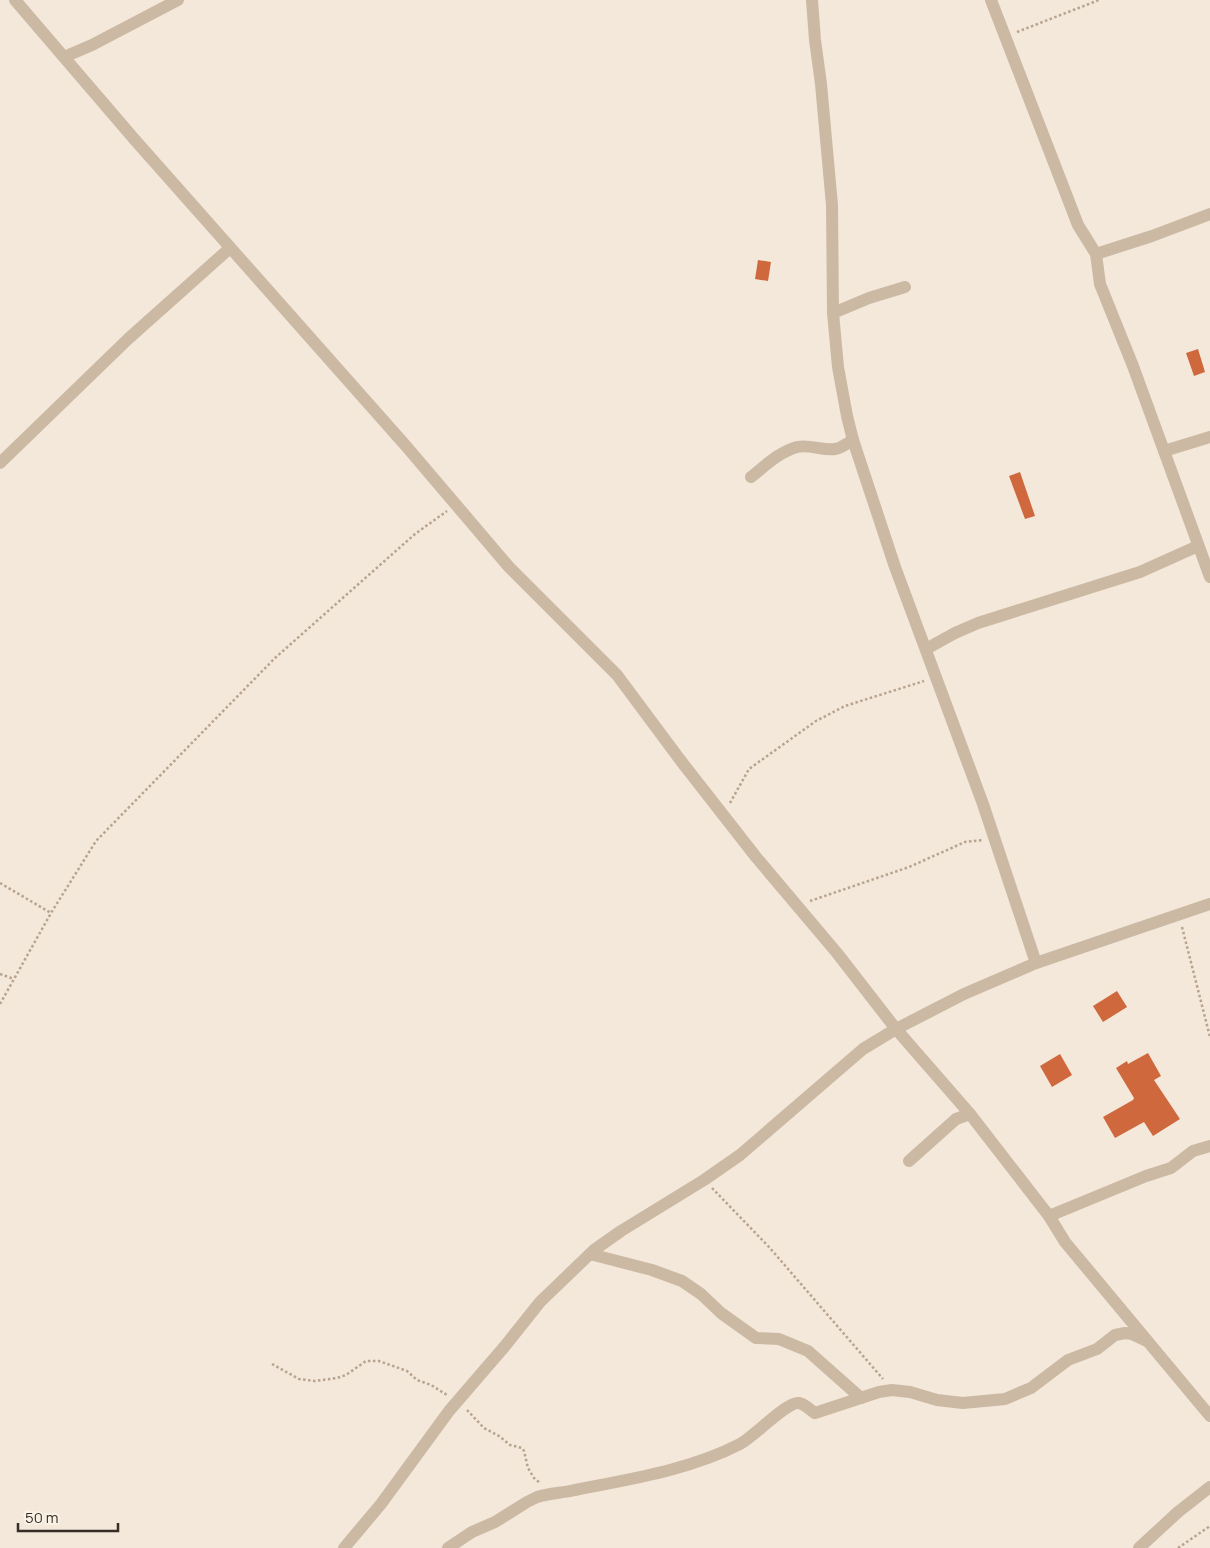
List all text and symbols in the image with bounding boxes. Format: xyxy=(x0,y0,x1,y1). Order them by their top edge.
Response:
scale bar xyxy=(18,1500,118,1532)
text: 50 m xyxy=(25,1507,59,1528)

